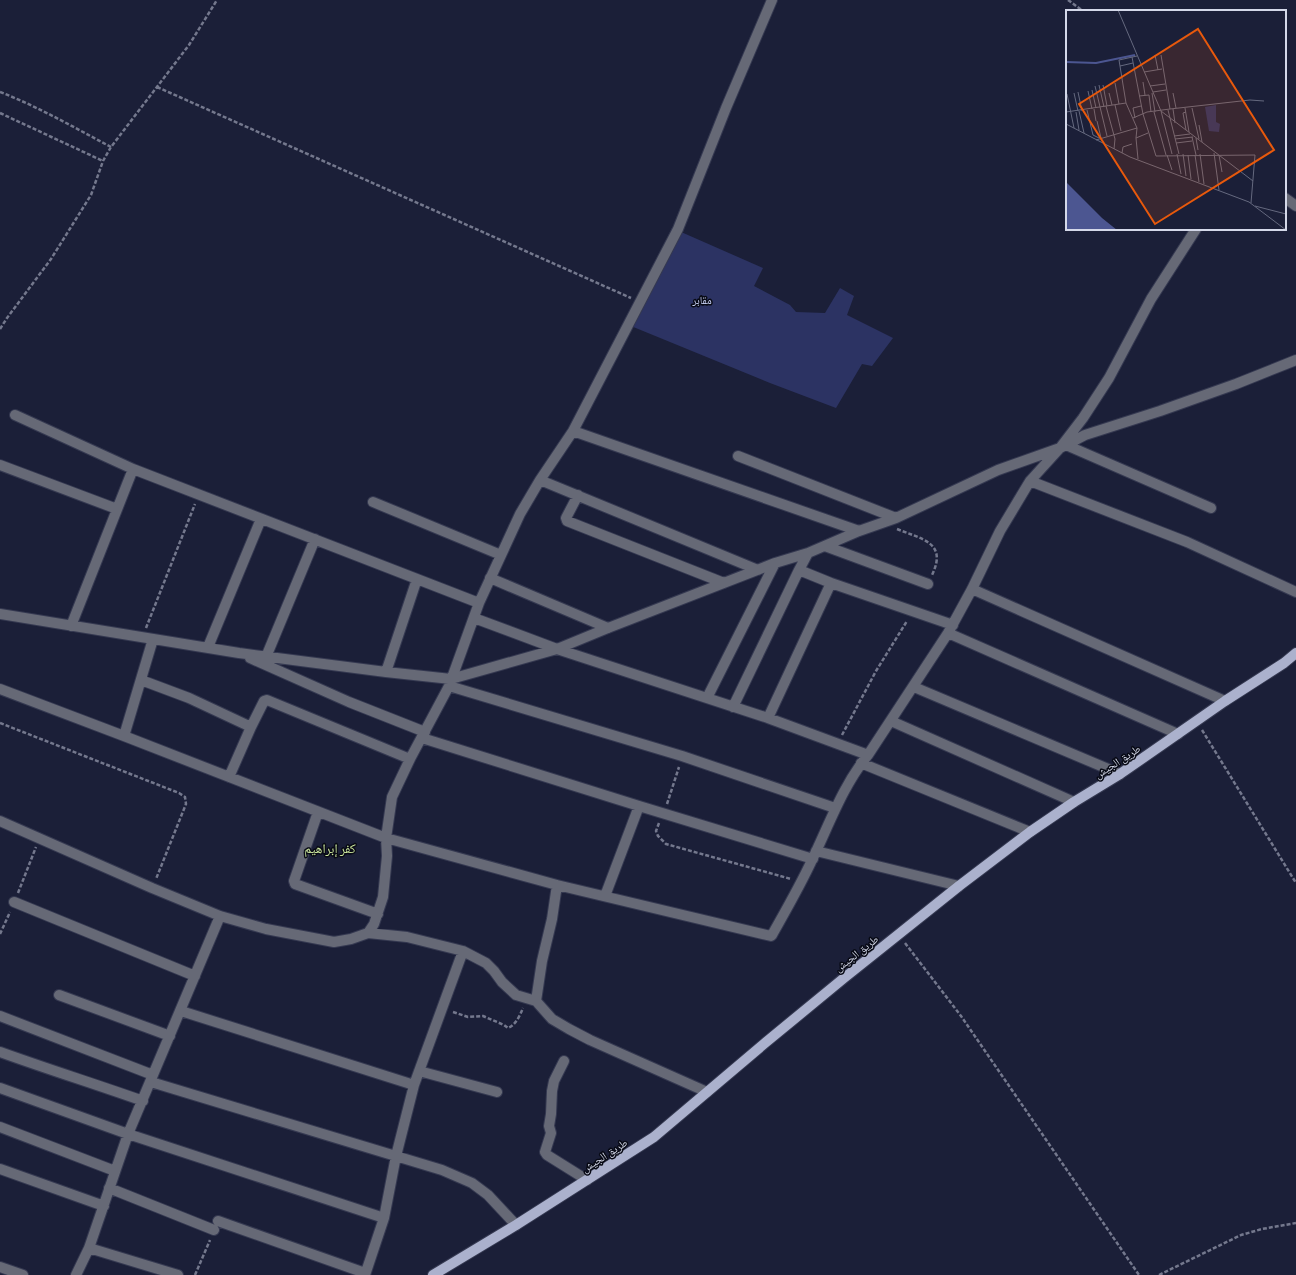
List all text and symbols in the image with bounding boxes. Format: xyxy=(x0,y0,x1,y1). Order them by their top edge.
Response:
inset map xyxy=(1066,10,1286,230)
park label: مقابر xyxy=(691,293,712,306)
street label: طريق الجيش xyxy=(1092,741,1143,781)
district label: كفر إبراهيم xyxy=(304,840,356,857)
street label: طريق الجيش xyxy=(831,932,881,975)
street label: طريق الجيش xyxy=(579,1135,630,1175)

